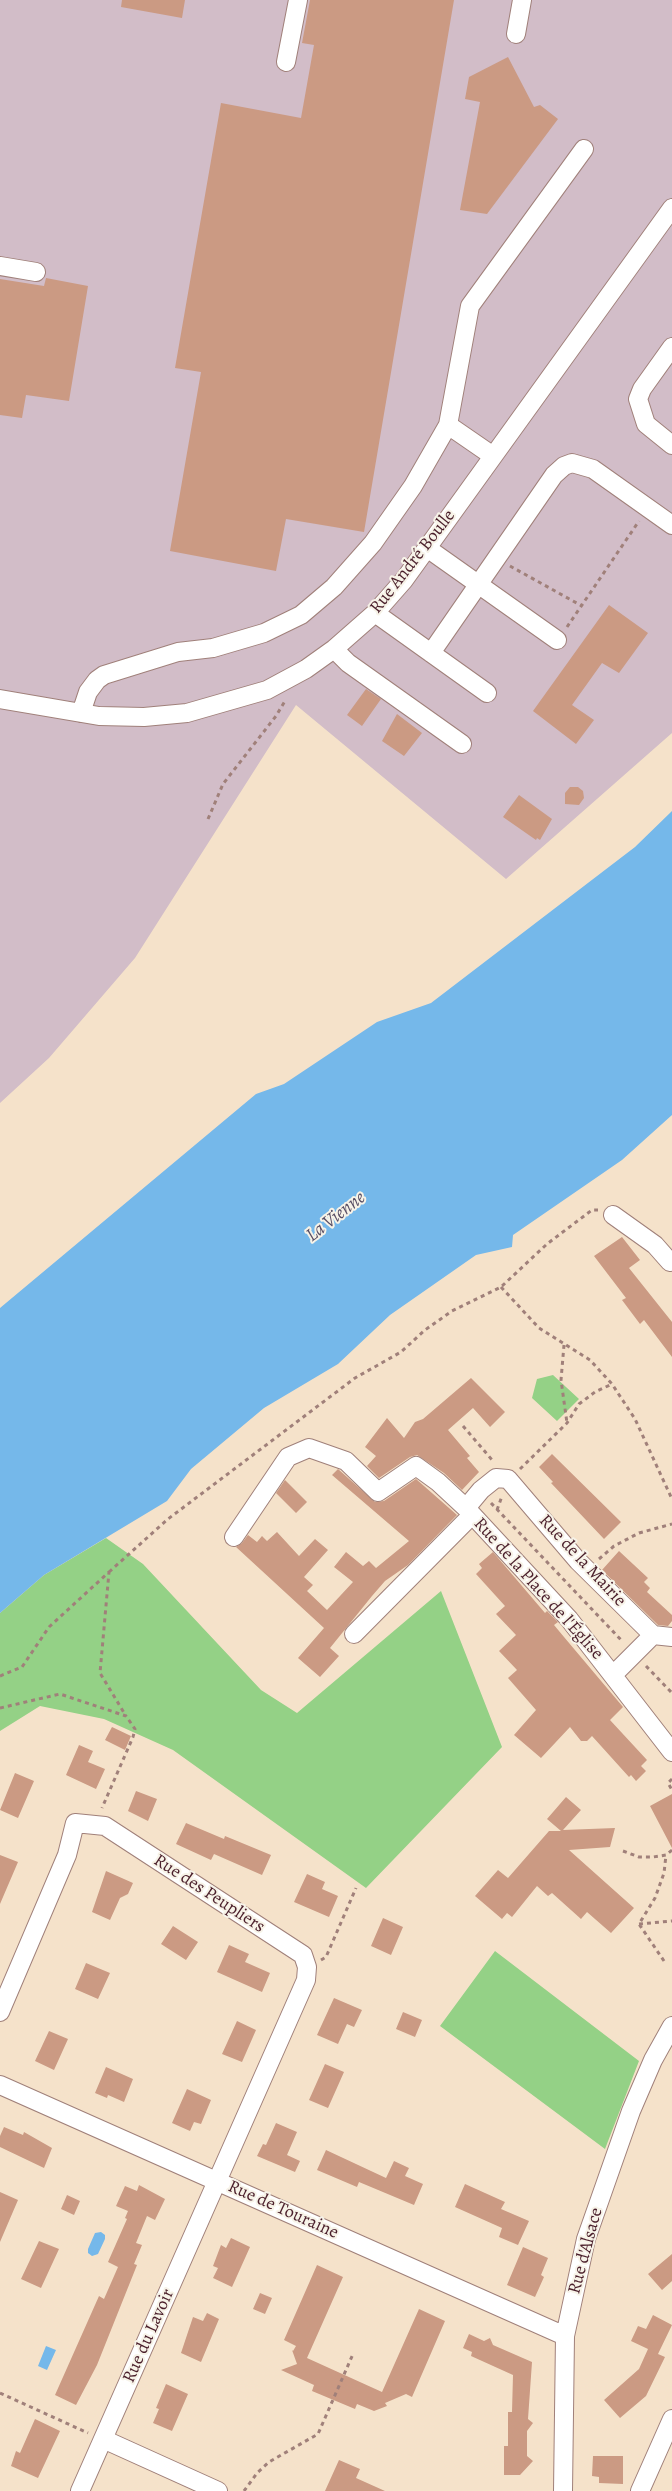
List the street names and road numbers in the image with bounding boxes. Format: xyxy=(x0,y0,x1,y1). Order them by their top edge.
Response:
street label: Rue André Boulle xyxy=(366,506,460,618)
street label: Rue de la Mairie xyxy=(534,1510,630,1612)
street label: Rue de la Place de l'Église xyxy=(469,1514,607,1664)
street label: Rue des Peupliers xyxy=(149,1850,269,1938)
street label: Rue de Touraine xyxy=(224,2176,342,2244)
street label: Rue d'Alsace xyxy=(564,2205,608,2297)
street label: Rue du Lavoir xyxy=(119,2286,179,2386)

